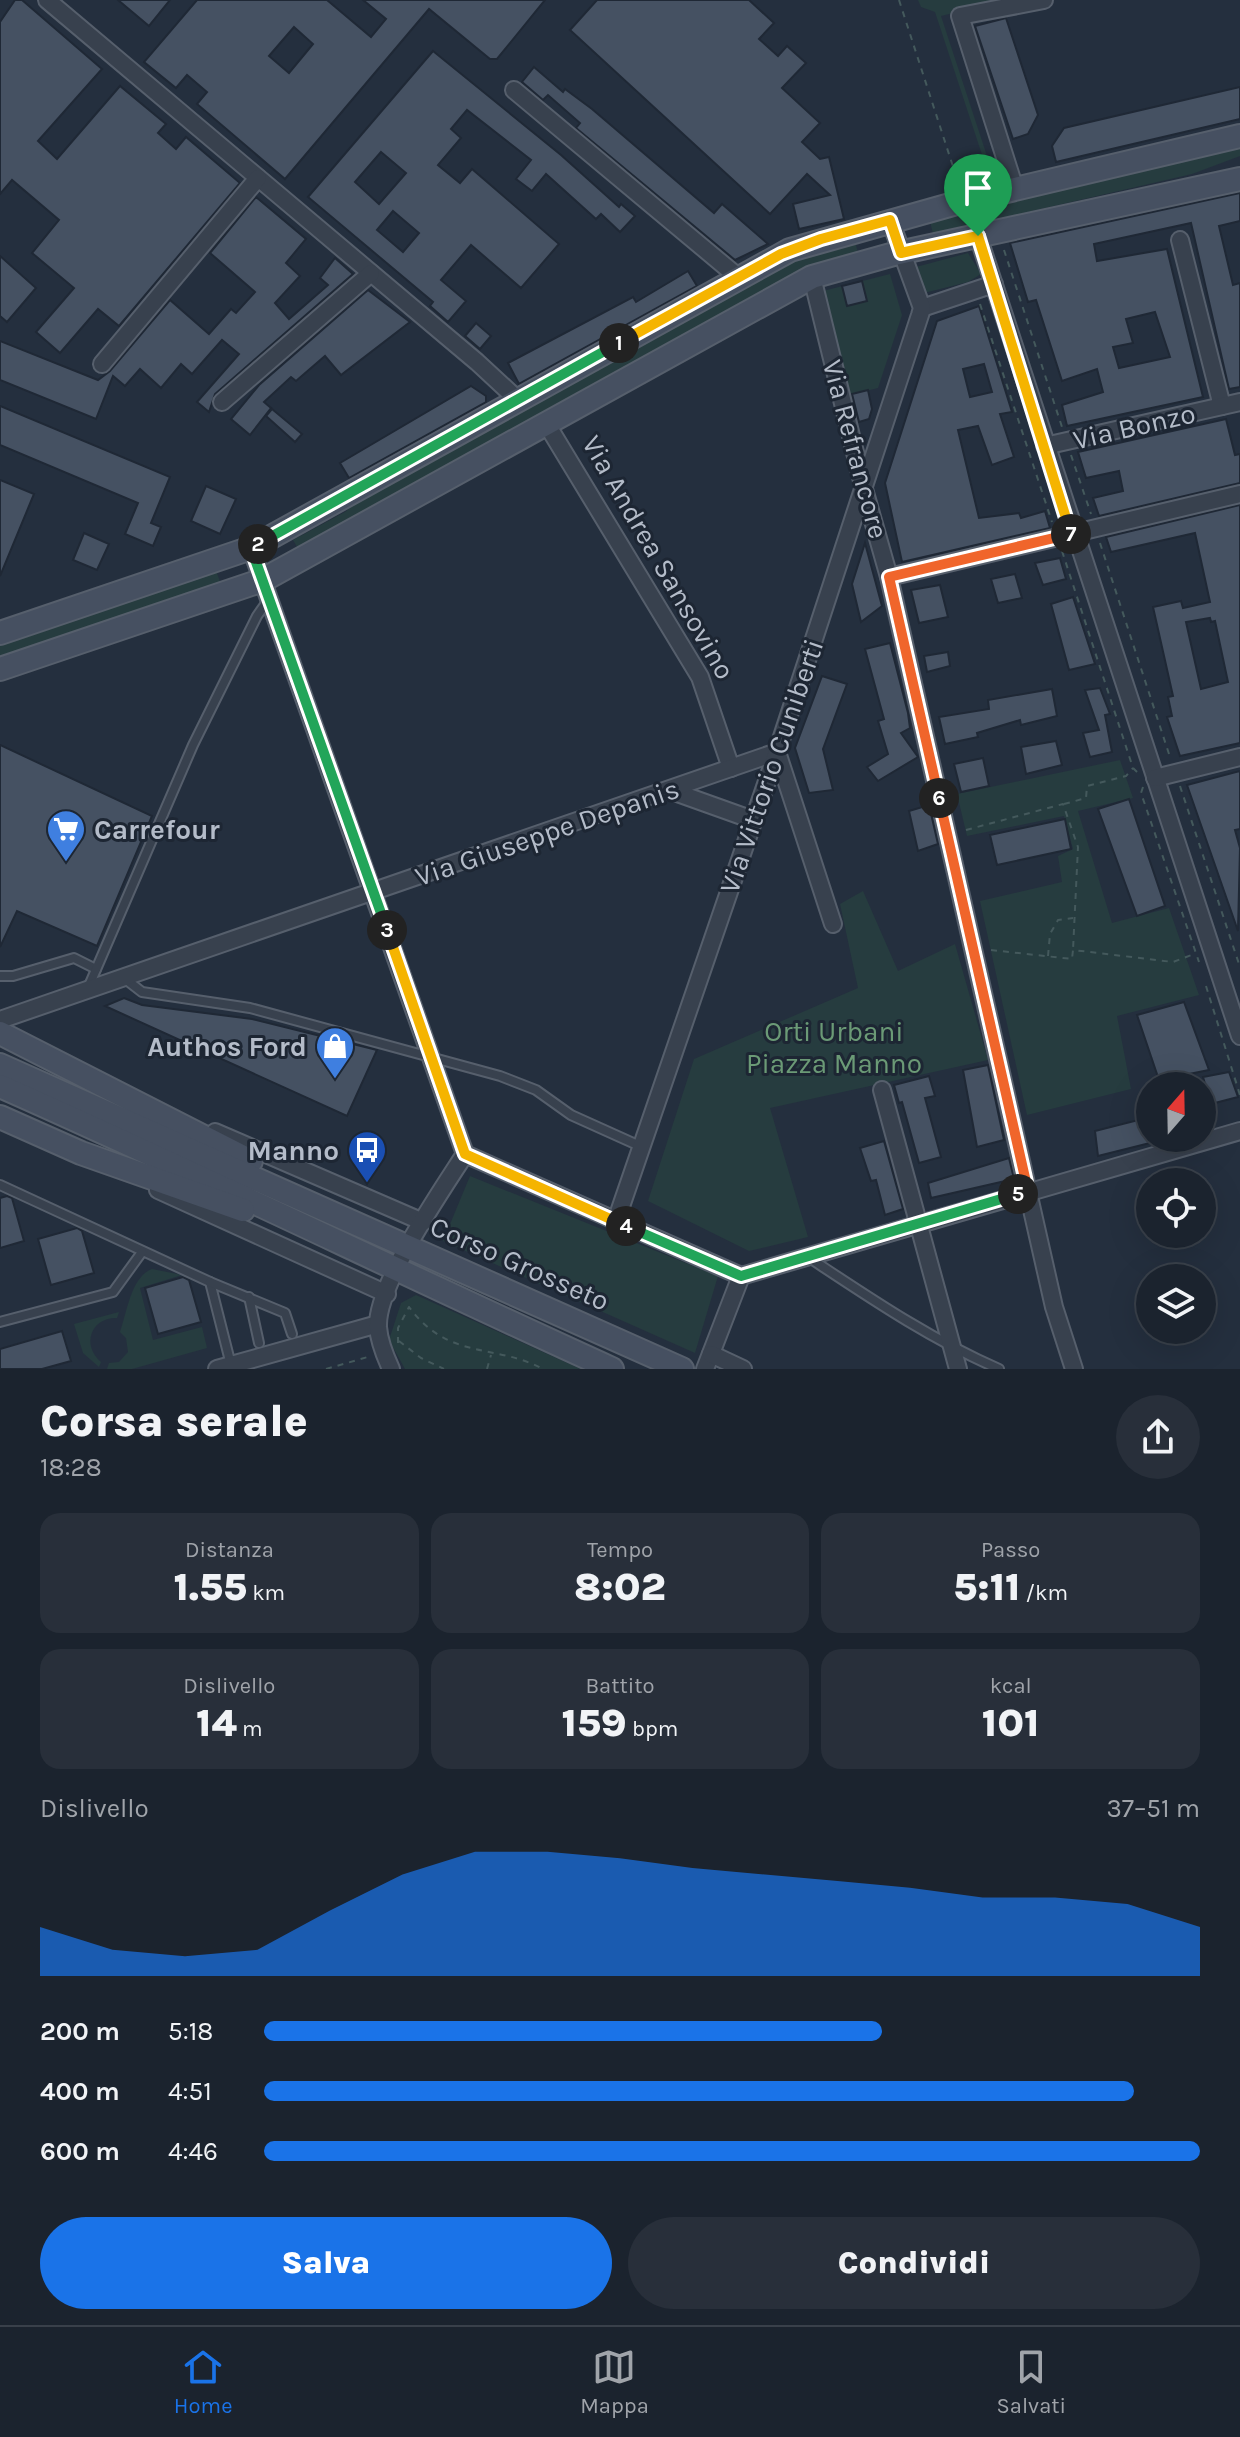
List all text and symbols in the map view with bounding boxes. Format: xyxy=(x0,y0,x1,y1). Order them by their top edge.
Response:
pin xyxy=(944,154,1012,236)
icon: arrive xyxy=(956,166,1000,210)
pin: 1 xyxy=(599,323,639,363)
text: 1 xyxy=(615,330,623,356)
street label: Via Refrancore xyxy=(816,356,895,542)
street label: Via Bonzo xyxy=(1070,396,1198,457)
street label: Via Andrea Sansovino xyxy=(575,429,742,685)
pin: 7 xyxy=(1051,514,1091,554)
text: 7 xyxy=(1066,521,1076,547)
pin: 2 xyxy=(238,524,278,564)
text: 2 xyxy=(251,531,265,557)
street label: Via Vittorio Cuniberti xyxy=(713,635,830,897)
street label: Via Giuseppe Depanis xyxy=(411,772,683,893)
pin: 6 xyxy=(919,778,959,818)
text: 6 xyxy=(932,785,946,811)
supermarket icon: Carrefour xyxy=(45,808,87,863)
place label: Carrefour xyxy=(94,813,220,846)
pin: 3 xyxy=(367,910,407,950)
text: 3 xyxy=(380,917,394,943)
park label: Orti Urbani Piazza Manno xyxy=(746,1015,922,1080)
shop icon: Authos Ford xyxy=(314,1025,356,1080)
place label: Authos Ford xyxy=(147,1030,307,1063)
north arrow xyxy=(1136,1072,1216,1152)
map controls xyxy=(1136,1072,1216,1344)
bus stop icon: Manno xyxy=(346,1129,388,1184)
place label: Manno xyxy=(247,1134,339,1167)
button: locate xyxy=(1136,1168,1216,1248)
pin: 5 xyxy=(998,1174,1038,1214)
text: 5 xyxy=(1012,1181,1024,1207)
pin: 4 xyxy=(606,1206,646,1246)
street label: Corso Grosseto xyxy=(425,1209,614,1318)
text: 4 xyxy=(619,1213,633,1239)
button: layers xyxy=(1136,1264,1216,1344)
button: share xyxy=(1116,1395,1200,1479)
text: Corsa serale xyxy=(40,1396,308,1447)
text: 18:28 xyxy=(40,1452,102,1483)
text: Distanza xyxy=(185,1537,274,1563)
text: Tempo xyxy=(587,1537,653,1563)
text: Passo xyxy=(981,1537,1040,1563)
text: 1.55 xyxy=(173,1563,247,1610)
text: 8:02 xyxy=(574,1563,666,1610)
text: 5:11 xyxy=(953,1563,1020,1610)
text: km xyxy=(247,1580,285,1606)
text: /km xyxy=(1020,1580,1068,1606)
text: Dislivello xyxy=(183,1673,275,1699)
text: Battito xyxy=(585,1673,655,1699)
text: kcal xyxy=(990,1673,1032,1699)
text: 14 xyxy=(196,1699,237,1746)
text: 159 xyxy=(562,1699,627,1746)
text: 101 xyxy=(982,1699,1039,1746)
text: m xyxy=(237,1716,263,1742)
text: bpm xyxy=(627,1716,678,1742)
text: Dislivello xyxy=(40,1793,149,1824)
text: 37–51 m xyxy=(1106,1793,1200,1824)
text: 200 m xyxy=(40,2016,120,2047)
text: 5:18 xyxy=(168,2016,213,2047)
text: 400 m xyxy=(40,2076,120,2107)
text: 4:51 xyxy=(168,2076,212,2107)
text: 600 m xyxy=(40,2136,120,2167)
text: 4:46 xyxy=(168,2136,218,2167)
button: Salva xyxy=(40,2217,612,2309)
button: Condividi xyxy=(628,2217,1200,2309)
tab: Home xyxy=(174,2345,232,2419)
tab: Mappa xyxy=(580,2345,649,2419)
tab: Salvati xyxy=(997,2345,1066,2419)

